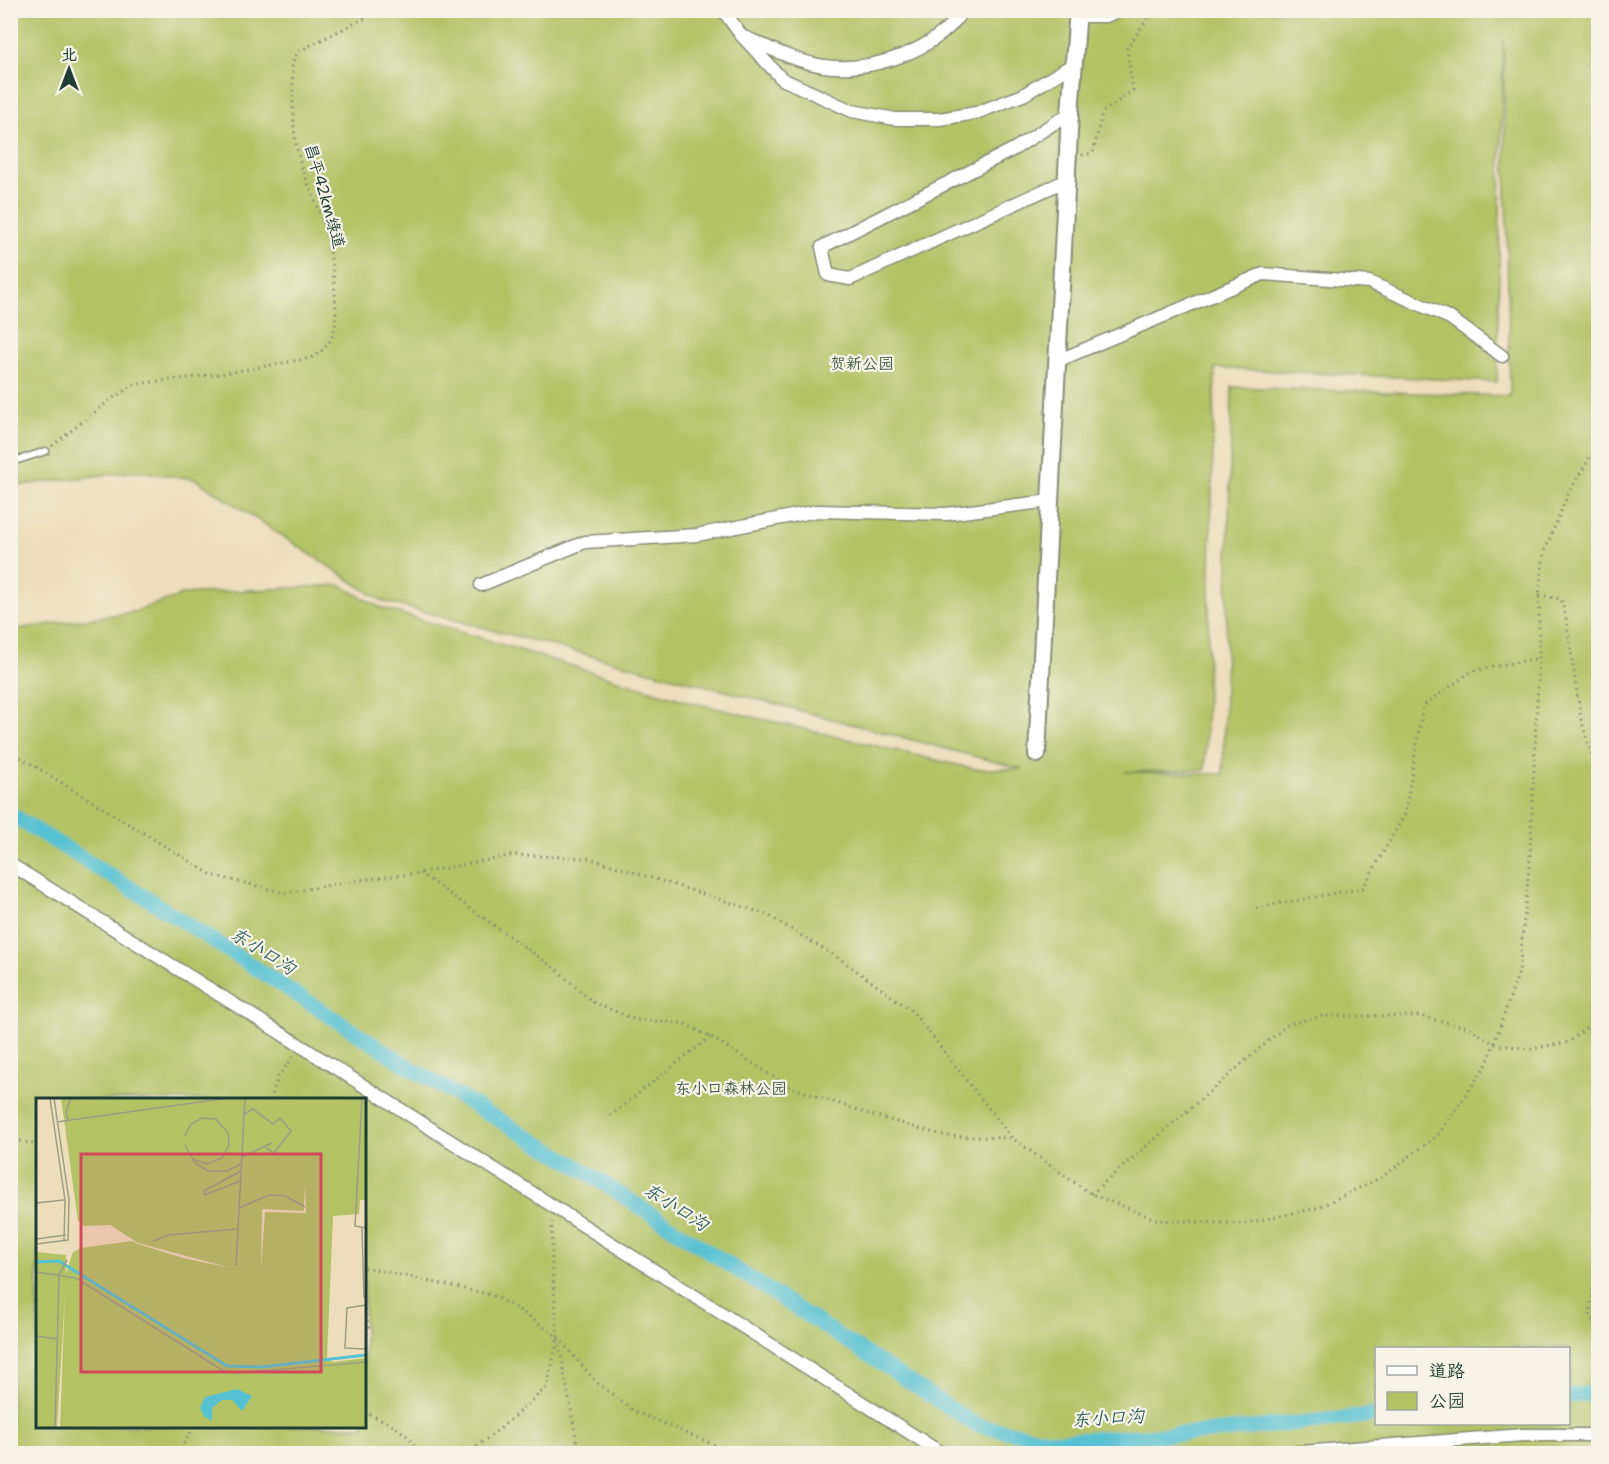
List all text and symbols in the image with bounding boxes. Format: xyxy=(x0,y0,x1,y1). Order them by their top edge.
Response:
north arrow xyxy=(39,39,99,99)
text: 北 xyxy=(61,44,77,65)
street label: 昌平42km绿道 xyxy=(300,141,350,251)
park label: 贺新公园 xyxy=(830,353,894,374)
water label: 东小口沟 xyxy=(226,922,302,981)
park label: 东小口森林公园 xyxy=(675,1078,787,1099)
inset map xyxy=(36,1098,366,1428)
water label: 东小口沟 xyxy=(639,1177,714,1238)
legend xyxy=(1375,1347,1570,1425)
text: 道路 xyxy=(1429,1359,1465,1383)
text: 公园 xyxy=(1429,1389,1465,1413)
water label: 东小口沟 xyxy=(1071,1404,1147,1432)

